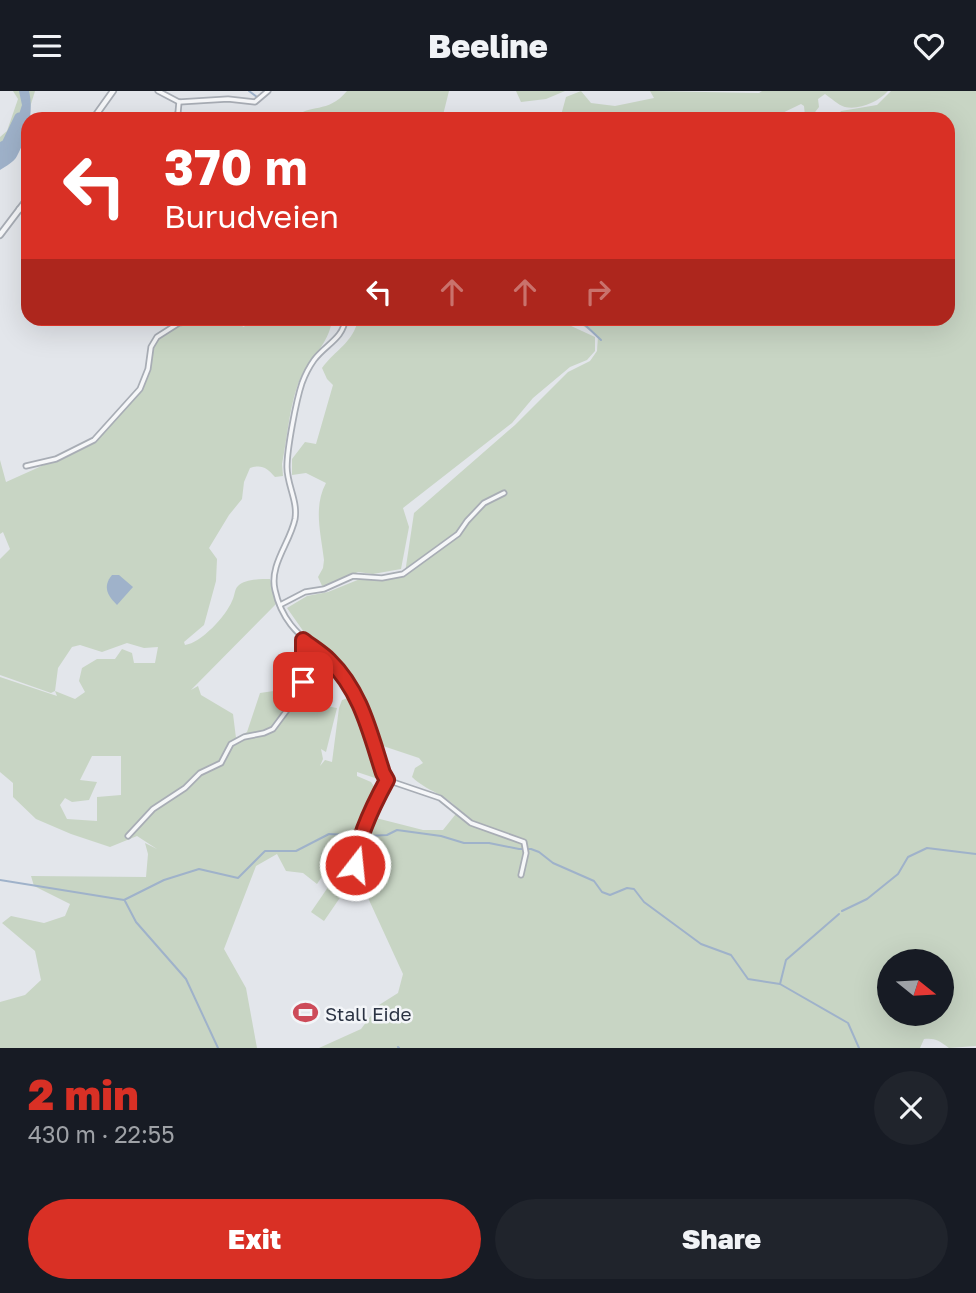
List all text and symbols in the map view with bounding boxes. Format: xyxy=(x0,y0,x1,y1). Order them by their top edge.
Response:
icon: menu xyxy=(28,27,66,65)
text: Beeline xyxy=(428,27,548,65)
icon: heart xyxy=(910,27,948,65)
text: 370 m xyxy=(164,137,308,196)
icon: left xyxy=(49,140,140,231)
text: Burudveien xyxy=(164,197,339,235)
icon: left xyxy=(360,273,398,311)
icon: ahead xyxy=(433,273,471,311)
icon: ahead xyxy=(506,273,544,311)
icon: right xyxy=(579,273,617,311)
pin xyxy=(273,652,333,712)
icon: arrive xyxy=(284,663,322,701)
position arrow xyxy=(318,828,392,902)
north arrow xyxy=(877,949,954,1025)
map controls xyxy=(877,949,954,1026)
sports icon: Stall Eide xyxy=(291,999,319,1027)
place label: Stall Eide xyxy=(325,1002,411,1025)
text: 2 min xyxy=(28,1069,139,1119)
button: close xyxy=(874,1071,948,1145)
text: 430 m · 22:55 xyxy=(28,1120,175,1148)
button: Exit xyxy=(28,1199,481,1279)
button: Share xyxy=(495,1199,948,1279)

